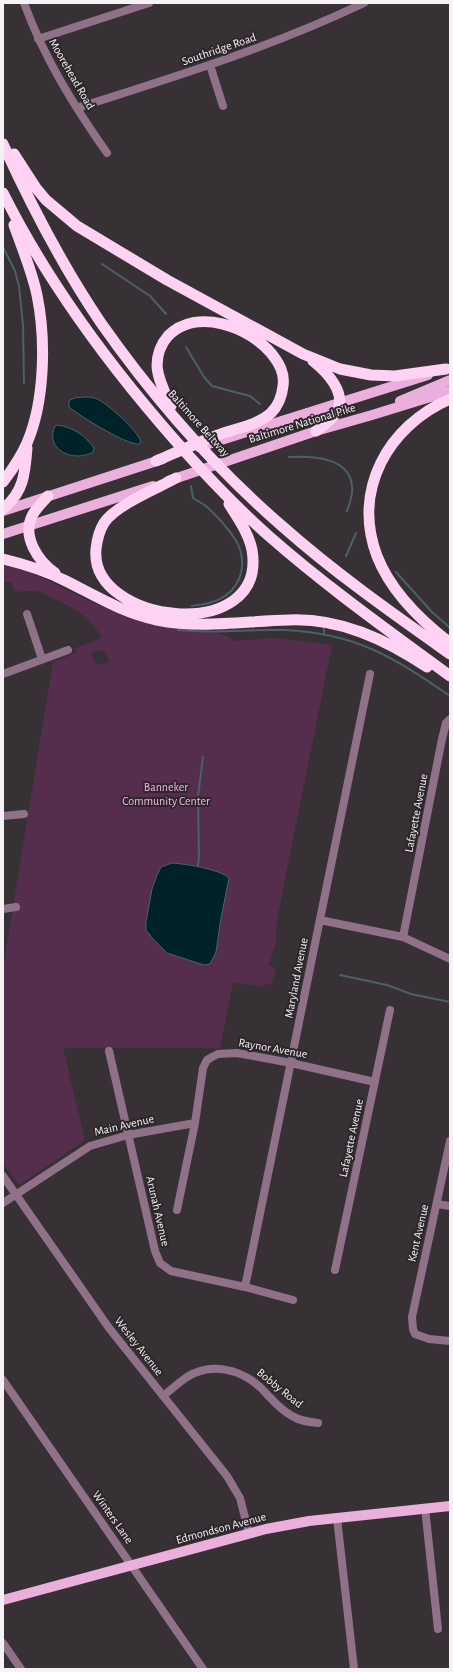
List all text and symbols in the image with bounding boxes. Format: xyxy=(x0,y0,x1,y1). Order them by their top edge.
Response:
street label: Southridge Road xyxy=(180,31,258,67)
street label: Moorehead Road xyxy=(47,37,97,111)
street label: Baltimore Beltway xyxy=(165,387,232,459)
street label: Baltimore National Pike xyxy=(247,401,357,445)
street label: Lafayette Avenue xyxy=(402,773,430,854)
park label: Banneker Community Center xyxy=(122,781,210,808)
street label: Maryland Avenue xyxy=(282,937,311,1019)
street label: Raynor Avenue xyxy=(237,1036,308,1061)
street label: Lafayette Avenue xyxy=(337,1098,366,1178)
street label: Main Avenue xyxy=(93,1112,155,1138)
street label: Arunah Avenue xyxy=(144,1175,172,1247)
street label: Kent Avenue xyxy=(406,1203,430,1263)
street label: Wesley Avenue xyxy=(112,1314,166,1378)
street label: Bobby Road xyxy=(254,1366,305,1411)
street label: Winters Lane xyxy=(90,1488,136,1546)
street label: Edmondson Avenue xyxy=(175,1510,267,1546)

